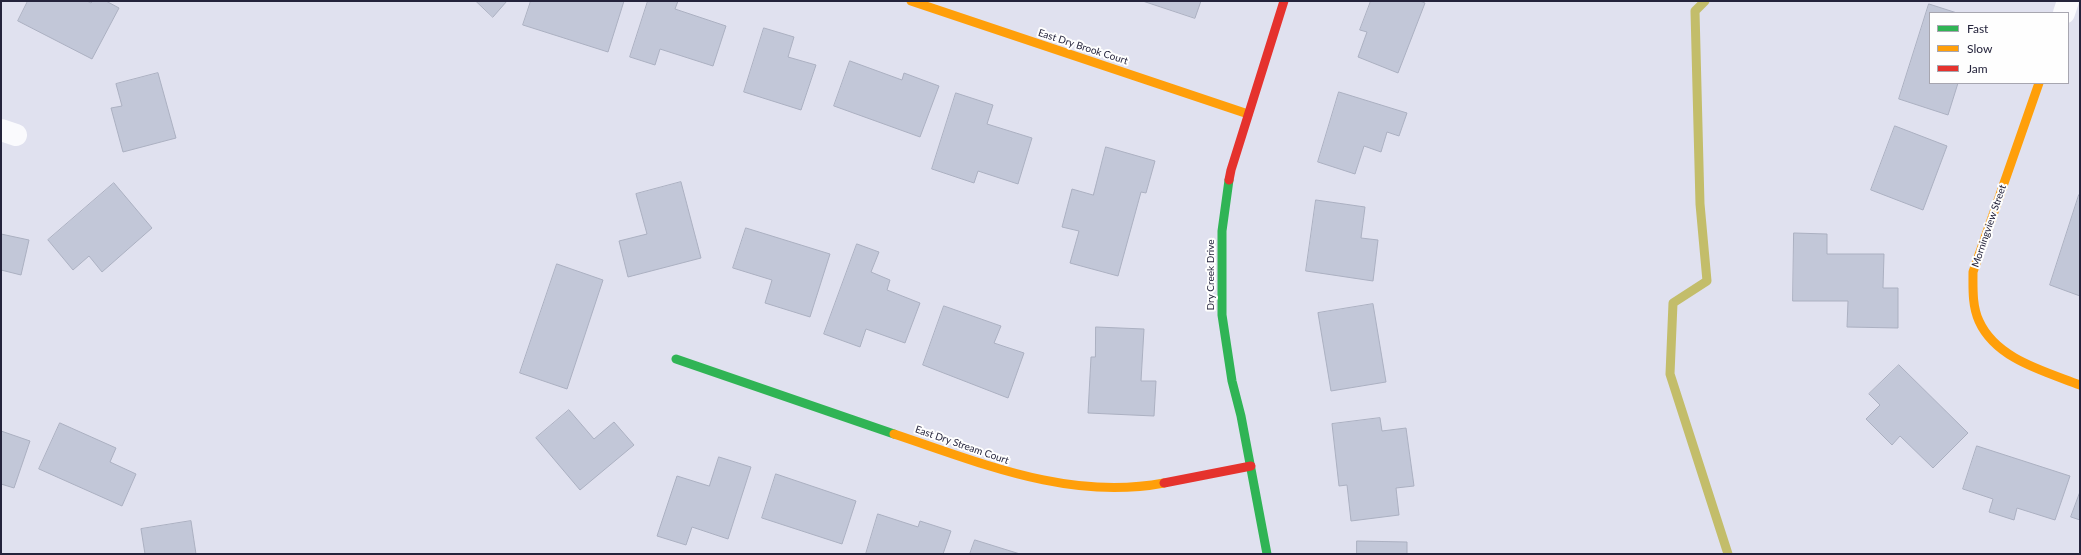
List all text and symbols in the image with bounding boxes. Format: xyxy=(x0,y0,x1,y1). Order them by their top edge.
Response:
legend xyxy=(1929,12,2069,84)
text: Fast xyxy=(1967,21,1988,36)
street label: East Dry Brook Court xyxy=(1037,27,1129,67)
text: Slow xyxy=(1967,41,1992,56)
text: Jam xyxy=(1967,61,1988,76)
street label: Morningview Street xyxy=(1969,183,2009,269)
street label: Dry Creek Drive xyxy=(1205,240,1217,310)
street label: East Dry Stream Court xyxy=(914,423,1010,467)

